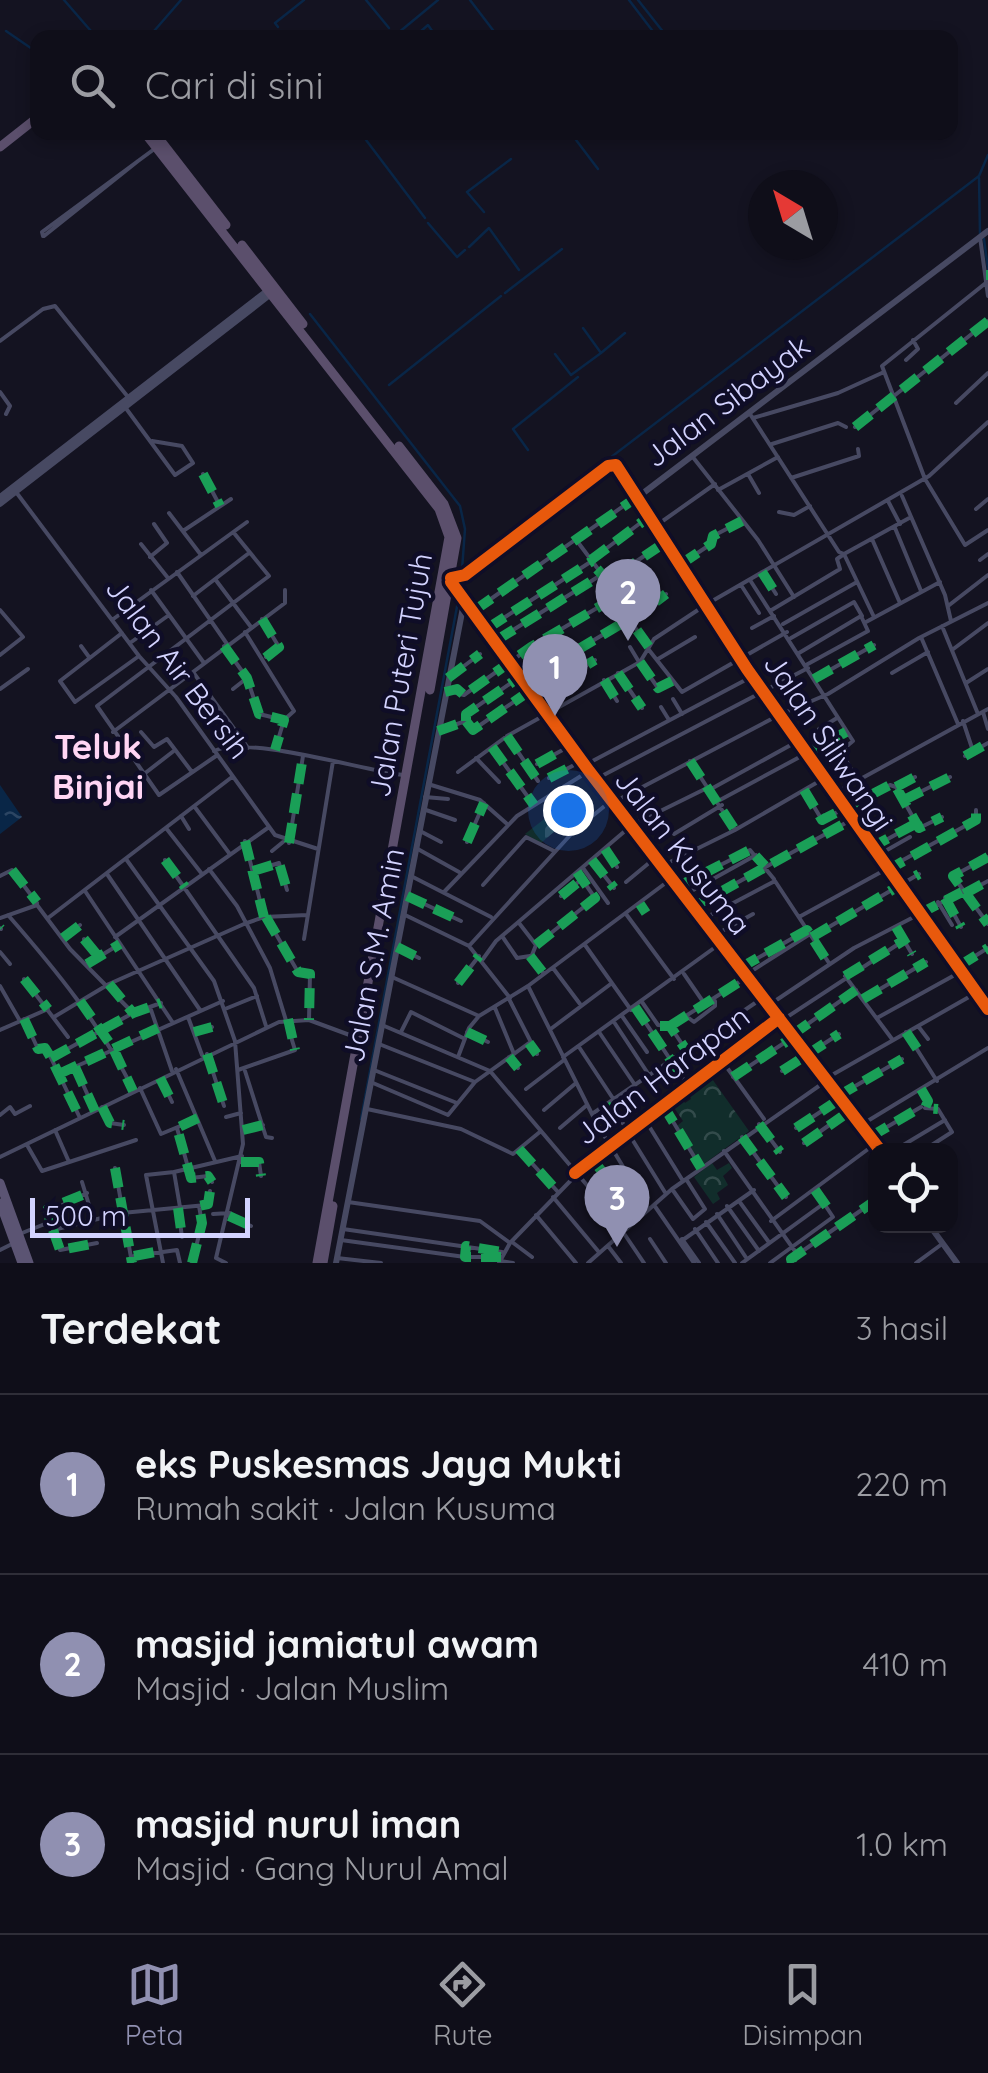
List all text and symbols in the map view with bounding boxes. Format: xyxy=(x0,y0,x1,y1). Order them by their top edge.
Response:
search box xyxy=(30,30,958,140)
icon: search xyxy=(65,58,120,113)
text: Cari di sini xyxy=(145,61,324,109)
north arrow xyxy=(748,170,838,260)
street label: Jalan Sibayak xyxy=(637,327,817,475)
street label: Jalan Puteri Tujuh xyxy=(360,550,440,800)
pin: 2 xyxy=(596,558,660,641)
street label: Jalan Air Bersih xyxy=(98,570,258,766)
pin: 1 xyxy=(522,634,588,716)
street label: Jalan Siliwangi xyxy=(756,646,902,838)
district label: Teluk Binjai xyxy=(52,724,144,808)
street label: Jalan Kusuma xyxy=(607,762,759,942)
your location xyxy=(543,785,594,836)
street label: Jalan S.M. Amin xyxy=(334,845,412,1065)
street label: Jalan Harapan xyxy=(567,997,757,1153)
map controls xyxy=(868,1143,958,1233)
button: locate xyxy=(868,1143,958,1233)
pin: 3 xyxy=(584,1164,650,1247)
scale bar xyxy=(30,1193,250,1238)
text: 500 m xyxy=(45,1198,127,1233)
text: Terdekat xyxy=(40,1302,222,1355)
text: 3 hasil xyxy=(856,1308,948,1348)
text: eks Puskesmas Jaya Mukti xyxy=(135,1440,622,1488)
text: 1 xyxy=(66,1464,79,1504)
text: 220 m xyxy=(856,1464,948,1504)
text: Rumah sakit · Jalan Kusuma xyxy=(135,1488,556,1528)
text: masjid jamiatul awam xyxy=(135,1620,539,1668)
text: 2 xyxy=(63,1644,82,1684)
text: 410 m xyxy=(863,1644,948,1684)
text: Masjid · Jalan Muslim xyxy=(135,1668,449,1708)
text: masjid nurul iman xyxy=(135,1800,461,1848)
text: 3 xyxy=(64,1824,81,1864)
text: 1.0 km xyxy=(856,1824,948,1864)
text: Masjid · Gang Nurul Amal xyxy=(135,1848,509,1888)
tab: Peta xyxy=(125,1957,184,2052)
tab: Rute xyxy=(433,1957,493,2052)
tab: Disimpan xyxy=(742,1957,863,2052)

